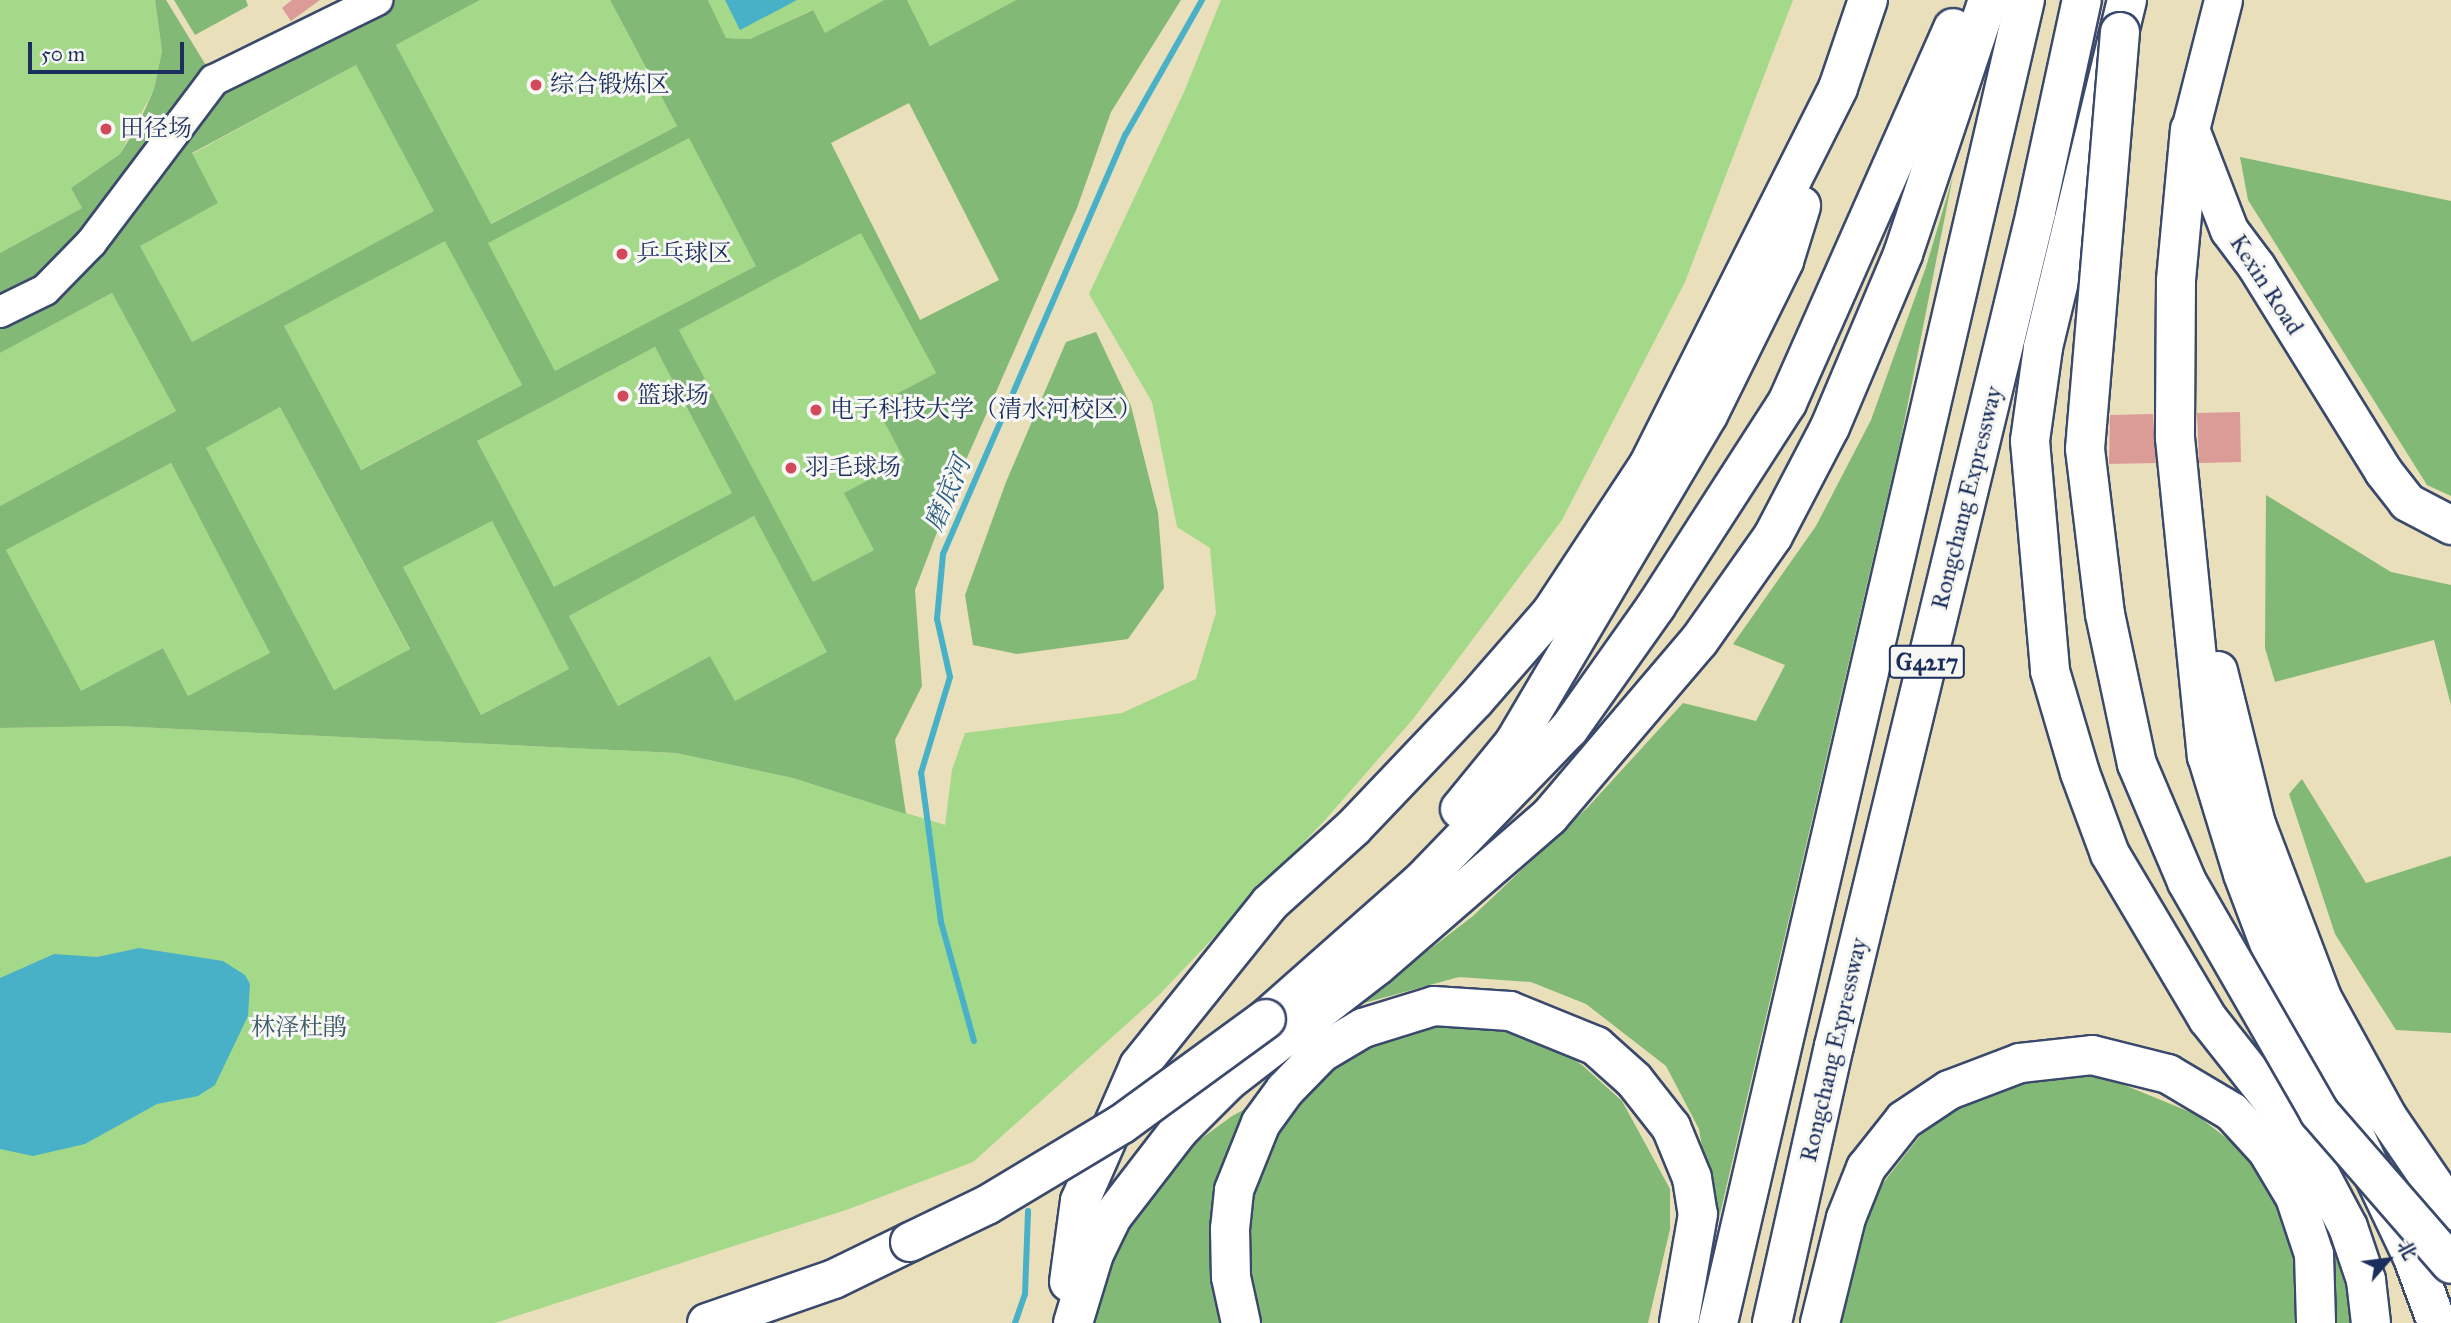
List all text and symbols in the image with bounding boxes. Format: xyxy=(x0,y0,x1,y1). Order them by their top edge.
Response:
scale bar xyxy=(32,28,187,72)
text: 50 m xyxy=(41,41,85,67)
place label: 综合锻炼区 xyxy=(550,71,670,99)
marker: 综合锻炼区 xyxy=(528,77,544,93)
place label: 田径场 xyxy=(120,115,192,143)
marker: 田径场 xyxy=(98,121,114,137)
street label: Kexin Road xyxy=(2223,230,2309,340)
place label: 乒乓球区 xyxy=(636,240,732,268)
marker: 乒乓球区 xyxy=(614,246,630,262)
place label: 篮球场 xyxy=(637,382,709,410)
street label: Rongchang Expressway xyxy=(1925,383,2009,613)
marker: 篮球场 xyxy=(615,388,631,404)
place label: 电子科技大学（清水河校区） xyxy=(830,396,1142,424)
marker: 电子科技大学（清水河校区） xyxy=(808,402,824,418)
water label: 磨底河 xyxy=(918,452,978,536)
place label: 羽毛球场 xyxy=(805,454,901,482)
marker: 羽毛球场 xyxy=(783,460,799,476)
road number: G4217 xyxy=(1888,642,1966,682)
street label: Rongchang Expressway xyxy=(1794,935,1874,1165)
park label: 林泽杜鹃 xyxy=(251,1014,347,1042)
north arrow xyxy=(2353,1225,2423,1295)
text: 北 xyxy=(2392,1236,2422,1264)

